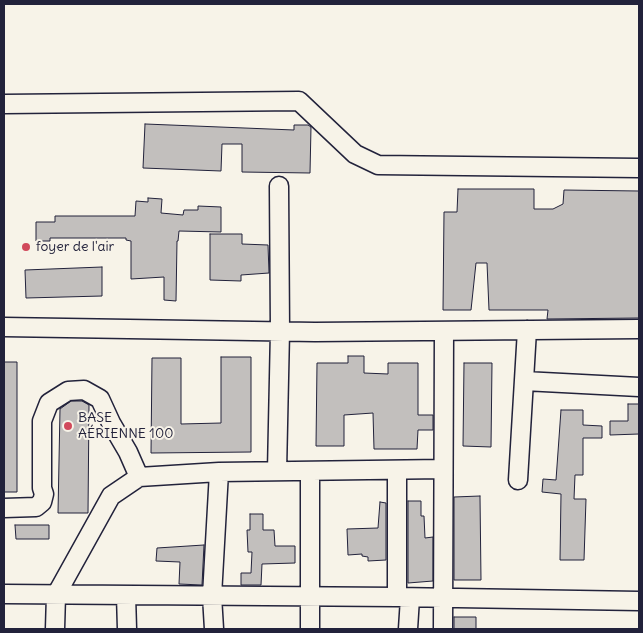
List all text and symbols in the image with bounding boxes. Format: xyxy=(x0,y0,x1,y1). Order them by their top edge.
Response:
place label: foyer de l'air xyxy=(36,239,114,255)
marker: foyer de l'air xyxy=(20,241,32,253)
place label: BASE AÉRIENNE 100 xyxy=(78,410,173,442)
marker: BASE AÉRIENNE 100 xyxy=(62,420,74,432)

